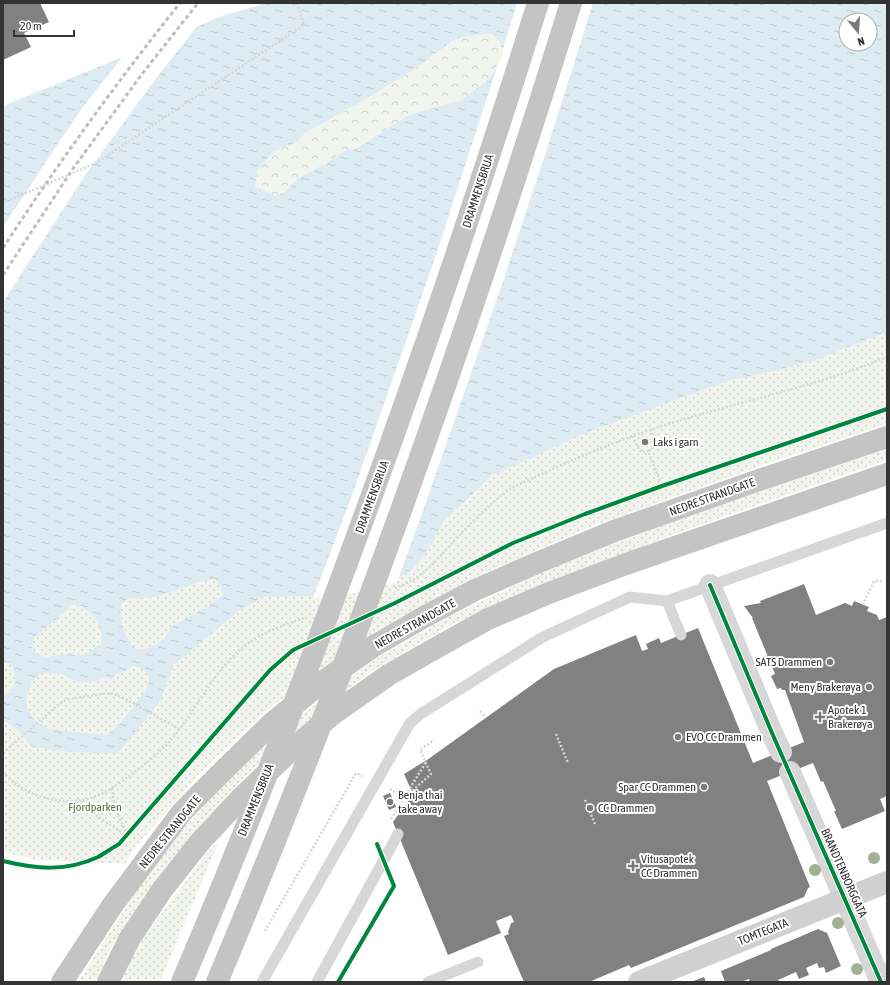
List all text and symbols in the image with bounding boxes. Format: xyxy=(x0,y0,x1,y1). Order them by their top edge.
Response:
scale bar xyxy=(14,12,74,38)
north arrow xyxy=(838,12,878,52)
text: 20 m xyxy=(20,19,42,33)
text: N xyxy=(856,35,866,48)
street label: DRAMMENSBRUA xyxy=(460,152,497,230)
place label: Laks i garn xyxy=(653,435,699,449)
marker: Laks i garn xyxy=(640,437,650,447)
street label: DRAMMENSBRUA xyxy=(352,459,392,535)
street label: NEDRE STRANDGATE xyxy=(667,475,757,519)
street label: NEDRE STRANDGATE xyxy=(372,596,458,652)
place label: SATS Drammen xyxy=(755,655,822,669)
marker: SATS Drammen xyxy=(825,657,835,667)
place label: Meny Brakerøya xyxy=(791,680,861,694)
marker: Meny Brakerøya xyxy=(864,682,874,692)
place label: Apotek 1 Brakerøya xyxy=(828,703,873,731)
marker: Apotek 1 Brakerøya xyxy=(815,712,825,722)
place label: EVO CC Drammen xyxy=(686,730,762,744)
marker: EVO CC Drammen xyxy=(673,732,683,742)
street label: DRAMMENSBRUA xyxy=(235,762,277,838)
place label: Spar CC Drammen xyxy=(618,780,696,794)
marker: Spar CC Drammen xyxy=(699,782,709,792)
place label: Benja thai take away xyxy=(398,788,443,816)
street label: NEDRE STRANDGATE xyxy=(136,793,204,871)
marker: Benja thai take away xyxy=(385,797,395,807)
park label: Fjordparken xyxy=(68,800,122,814)
place label: CC Drammen xyxy=(598,801,654,815)
marker: CC Drammen xyxy=(585,803,595,813)
street label: BRANDTENBORGGATA xyxy=(818,826,870,920)
place label: Vitusapotek CC Drammen xyxy=(641,852,697,880)
marker: Vitusapotek CC Drammen xyxy=(628,861,638,871)
street label: TOMTEGATA xyxy=(736,916,790,948)

